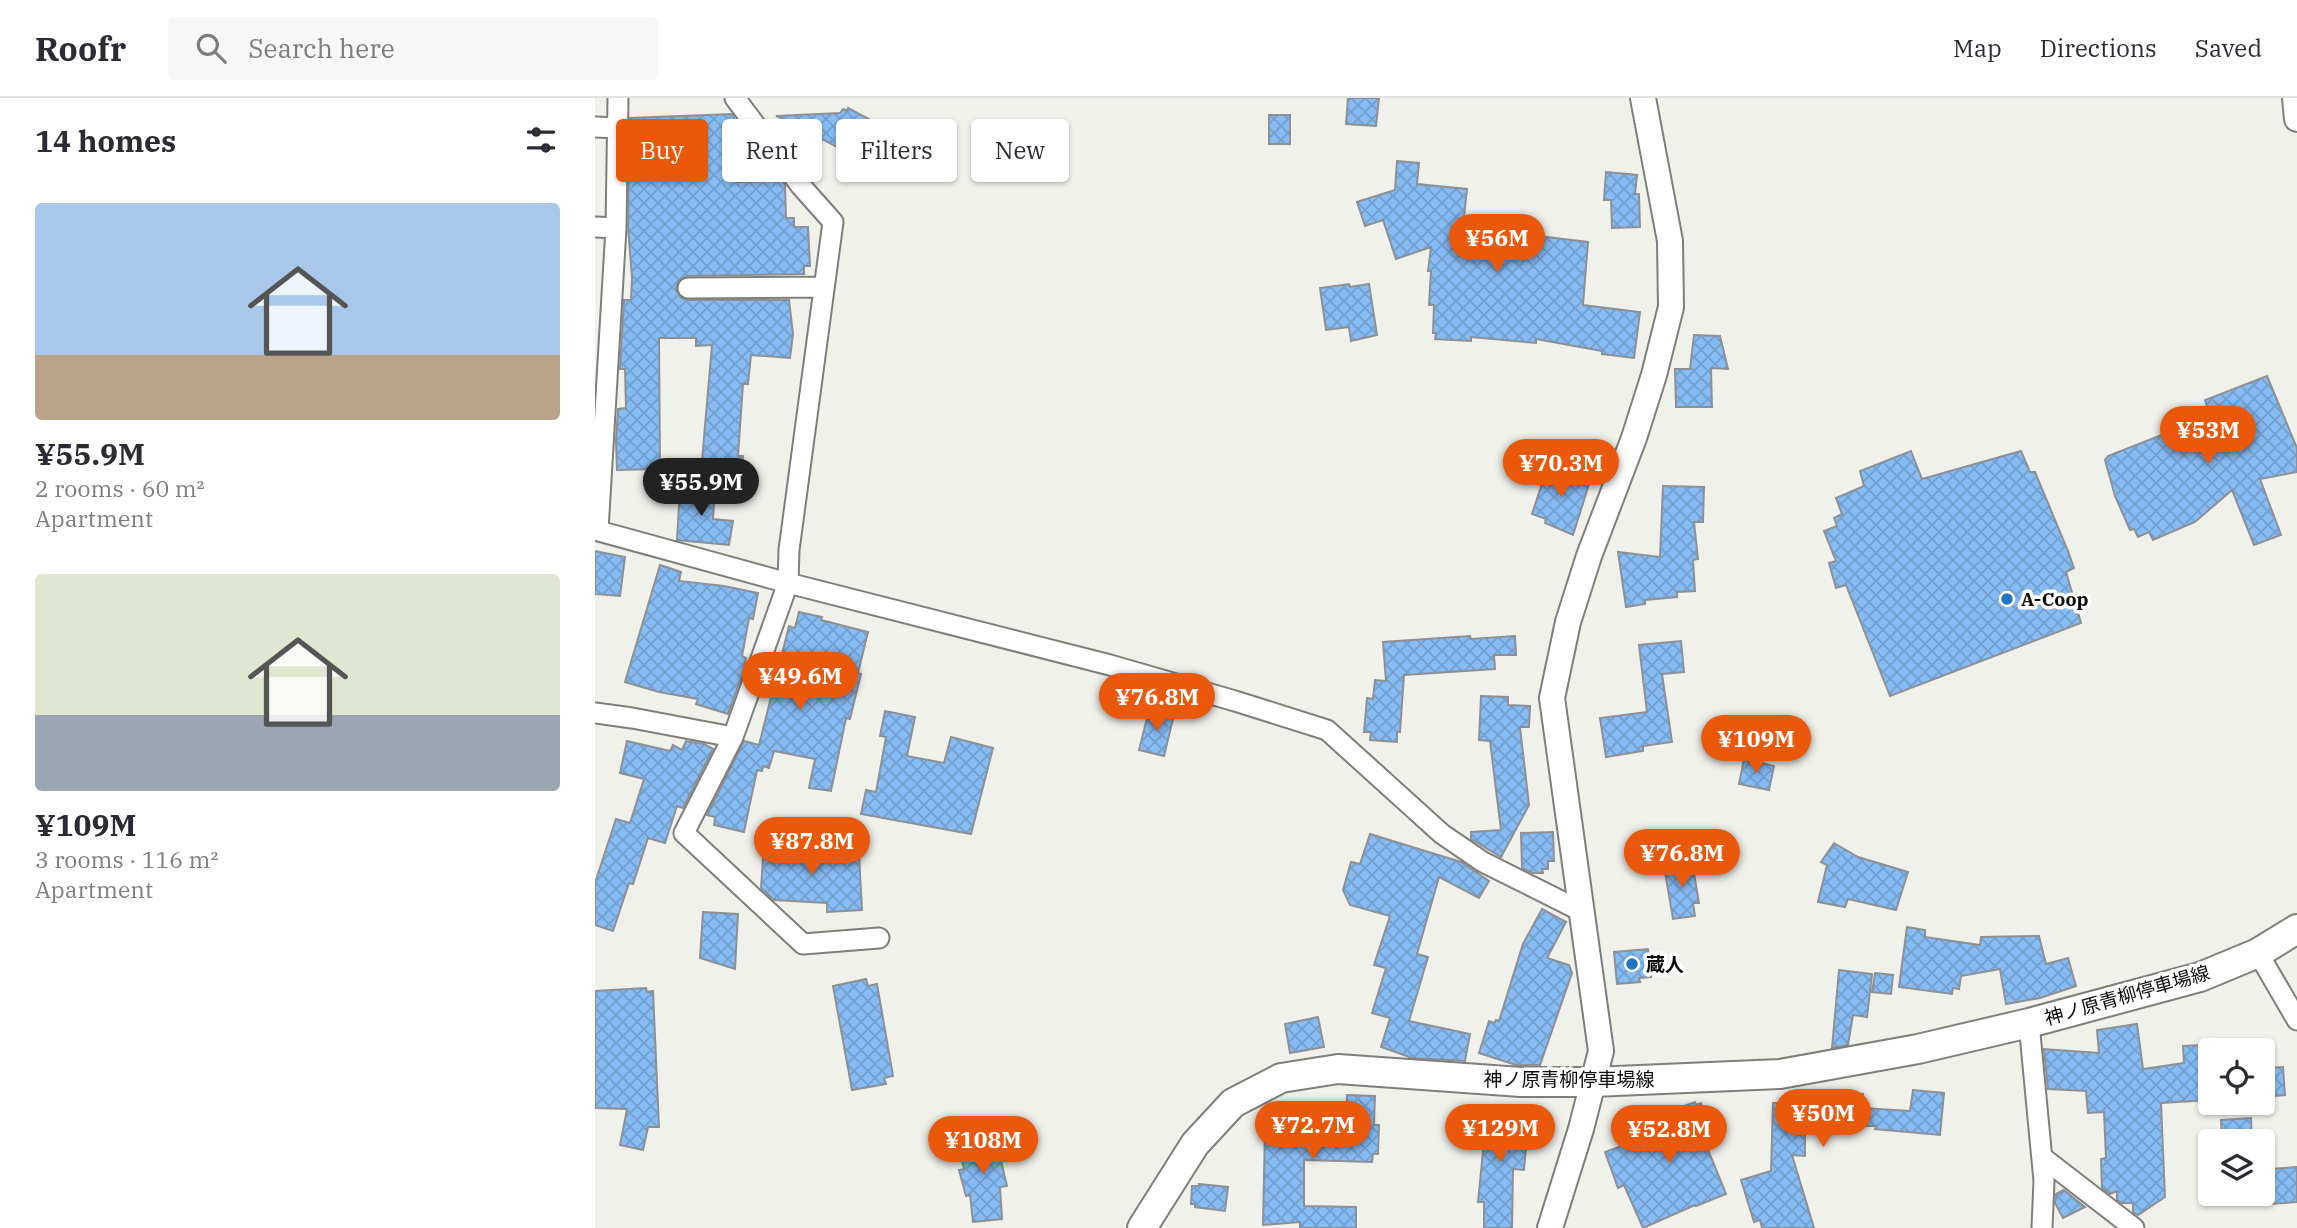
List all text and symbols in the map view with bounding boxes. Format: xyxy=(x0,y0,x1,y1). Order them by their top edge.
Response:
search box xyxy=(168,17,658,80)
text: Roofr xyxy=(35,27,126,70)
icon: search xyxy=(192,29,230,67)
text: Search here xyxy=(248,31,395,65)
text: Map xyxy=(1953,32,2002,64)
text: Directions xyxy=(2040,32,2157,64)
text: Saved xyxy=(2195,32,2262,64)
chip: Buy xyxy=(616,119,708,182)
chip: Rent xyxy=(722,119,822,182)
chip: Filters xyxy=(836,119,957,182)
chip: New xyxy=(971,119,1069,182)
text: 14 homes xyxy=(35,121,176,160)
icon: filters xyxy=(522,121,560,159)
pin: ¥56M xyxy=(1456,214,1538,274)
text: ¥56M xyxy=(1465,222,1529,252)
icon: home xyxy=(235,248,361,374)
pin: ¥53M xyxy=(2167,406,2249,466)
text: ¥53M xyxy=(2176,414,2240,444)
text: ¥55.9M xyxy=(35,434,145,473)
pin: ¥70.3M xyxy=(1504,440,1618,499)
text: ¥70.3M xyxy=(1519,447,1603,477)
pin: ¥55.9M xyxy=(644,458,758,518)
text: ¥55.9M xyxy=(659,466,743,496)
text: 2 rooms · 60 m² xyxy=(35,473,205,503)
text: Apartment xyxy=(35,503,153,533)
place label: A-Coop xyxy=(2021,587,2089,611)
marker: A-Coop xyxy=(1999,591,2015,607)
icon: home xyxy=(235,619,361,745)
pin: ¥49.6M xyxy=(743,652,857,712)
text: ¥49.6M xyxy=(758,660,842,690)
pin: ¥76.8M xyxy=(1100,674,1214,733)
text: ¥76.8M xyxy=(1115,681,1199,711)
pin: ¥109M xyxy=(1707,716,1805,775)
text: ¥109M xyxy=(1717,723,1795,753)
text: ¥109M xyxy=(35,805,136,844)
pin: ¥87.8M xyxy=(755,818,869,877)
text: ¥87.8M xyxy=(770,825,854,855)
pin: ¥76.8M xyxy=(1625,830,1739,889)
text: ¥76.8M xyxy=(1640,837,1724,867)
text: 3 rooms · 116 m² xyxy=(35,844,218,874)
text: Apartment xyxy=(35,874,153,904)
place label: 蔵人 xyxy=(1646,952,1684,976)
marker: 蔵人 xyxy=(1624,956,1640,972)
street label: 神ノ原青柳停車場線 xyxy=(2041,960,2213,1030)
map controls xyxy=(2198,1038,2275,1206)
button: locate xyxy=(2198,1038,2275,1115)
street label: 神ノ原青柳停車場線 xyxy=(1483,1067,1655,1091)
pin: ¥50M xyxy=(1782,1090,1864,1149)
text: ¥50M xyxy=(1791,1097,1855,1127)
pin: ¥72.7M xyxy=(1256,1102,1370,1161)
pin: ¥129M xyxy=(1451,1104,1549,1164)
pin: ¥52.8M xyxy=(1612,1105,1726,1165)
text: ¥72.7M xyxy=(1271,1109,1355,1139)
text: ¥129M xyxy=(1461,1112,1539,1142)
text: ¥52.8M xyxy=(1627,1113,1711,1143)
pin: ¥108M xyxy=(934,1116,1032,1176)
text: ¥108M xyxy=(944,1124,1022,1154)
button: layers xyxy=(2198,1129,2275,1206)

